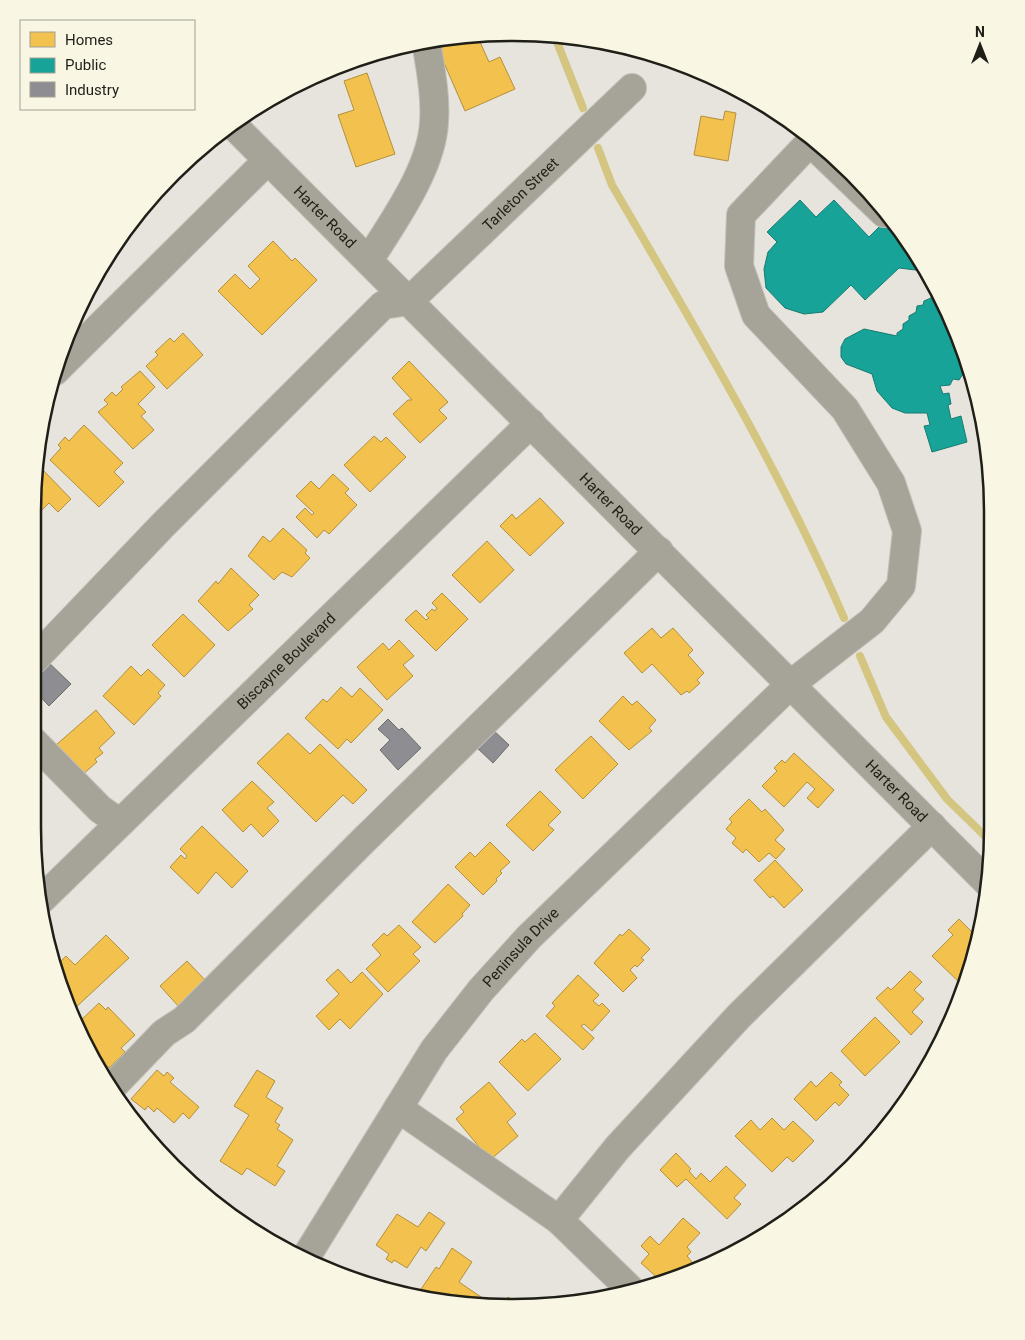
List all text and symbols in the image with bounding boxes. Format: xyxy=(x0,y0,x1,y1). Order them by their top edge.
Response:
legend xyxy=(20,20,195,110)
north arrow xyxy=(955,20,1005,70)
text: N xyxy=(975,24,985,40)
text: Homes xyxy=(65,31,113,49)
text: Public xyxy=(65,56,106,74)
text: Industry xyxy=(65,81,119,99)
street label: Tarleton Street xyxy=(479,154,562,235)
street label: Harter Road xyxy=(290,182,360,252)
street label: Harter Road xyxy=(576,469,645,539)
street label: Biscayne Boulevard xyxy=(233,609,339,713)
street label: Harter Road xyxy=(862,756,931,826)
street label: Peninsula Drive xyxy=(479,904,563,991)

